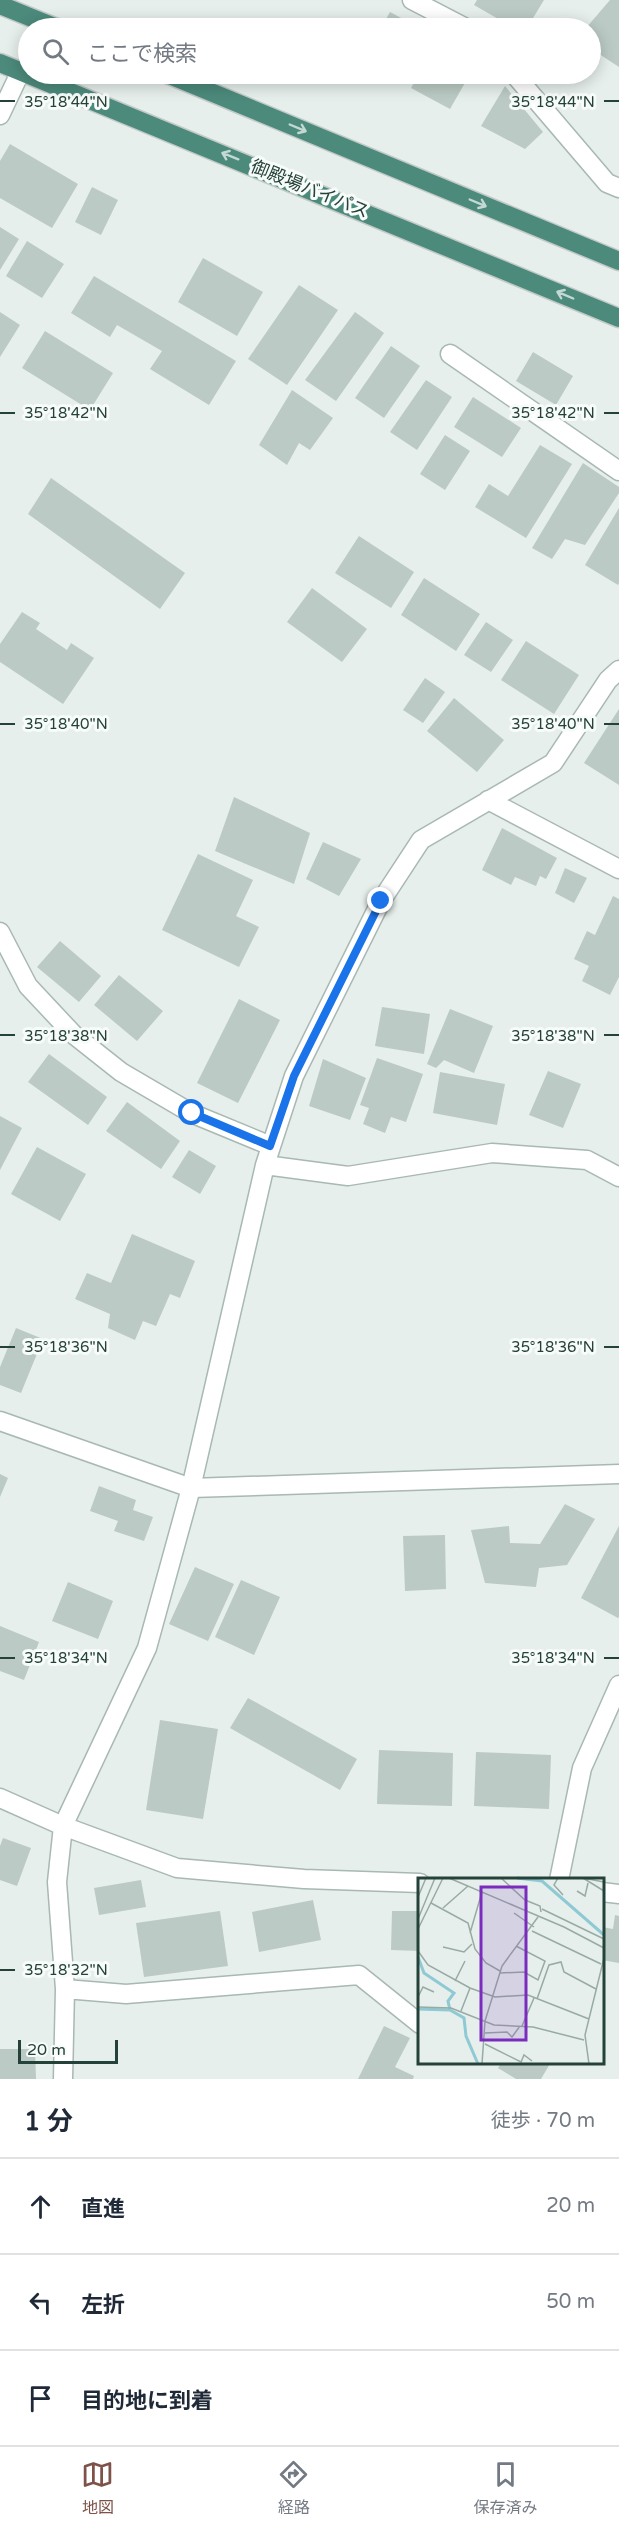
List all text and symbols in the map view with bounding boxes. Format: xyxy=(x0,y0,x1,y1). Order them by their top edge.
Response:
search box xyxy=(18,18,601,84)
icon: search xyxy=(39,35,72,68)
text: ここで検索 xyxy=(87,41,197,67)
text: 35°18'44"N xyxy=(24,93,108,111)
text: 35°18'44"N xyxy=(511,93,595,111)
one-way arrow xyxy=(288,123,307,134)
one-way arrow xyxy=(221,150,239,161)
street label: 御殿場バイパス xyxy=(248,155,372,223)
one-way arrow xyxy=(469,198,487,209)
one-way arrow xyxy=(556,289,575,300)
text: 35°18'42"N xyxy=(24,404,108,422)
text: 35°18'42"N xyxy=(511,404,595,422)
text: 35°18'40"N xyxy=(24,715,108,733)
text: 35°18'40"N xyxy=(511,715,595,733)
route end xyxy=(367,887,393,913)
text: 35°18'38"N xyxy=(24,1027,108,1045)
text: 35°18'38"N xyxy=(511,1027,595,1045)
route start xyxy=(178,1099,204,1125)
text: 35°18'36"N xyxy=(24,1338,108,1356)
text: 35°18'36"N xyxy=(511,1338,595,1356)
text: 35°18'34"N xyxy=(24,1649,108,1667)
text: 35°18'34"N xyxy=(511,1649,595,1667)
inset map xyxy=(418,1878,604,2064)
text: 35°18'32"N xyxy=(24,1961,108,1979)
scale bar xyxy=(18,2037,118,2064)
text: 20 m xyxy=(27,2040,66,2060)
text: 1 分 xyxy=(24,2106,73,2137)
text: 徒歩 · 70 m xyxy=(491,2109,595,2133)
icon: ahead xyxy=(24,2190,57,2223)
text: 20 m xyxy=(546,2194,595,2218)
text: 直進 xyxy=(81,2196,125,2222)
icon: left xyxy=(24,2286,57,2319)
text: 50 m xyxy=(546,2290,595,2314)
text: 左折 xyxy=(81,2292,125,2318)
icon: arrive xyxy=(24,2382,57,2415)
text: 目的地に到着 xyxy=(81,2388,213,2414)
tab: 地図 xyxy=(81,2458,114,2518)
tab: 経路 xyxy=(277,2458,310,2518)
tab: 保存済み xyxy=(473,2458,537,2518)

